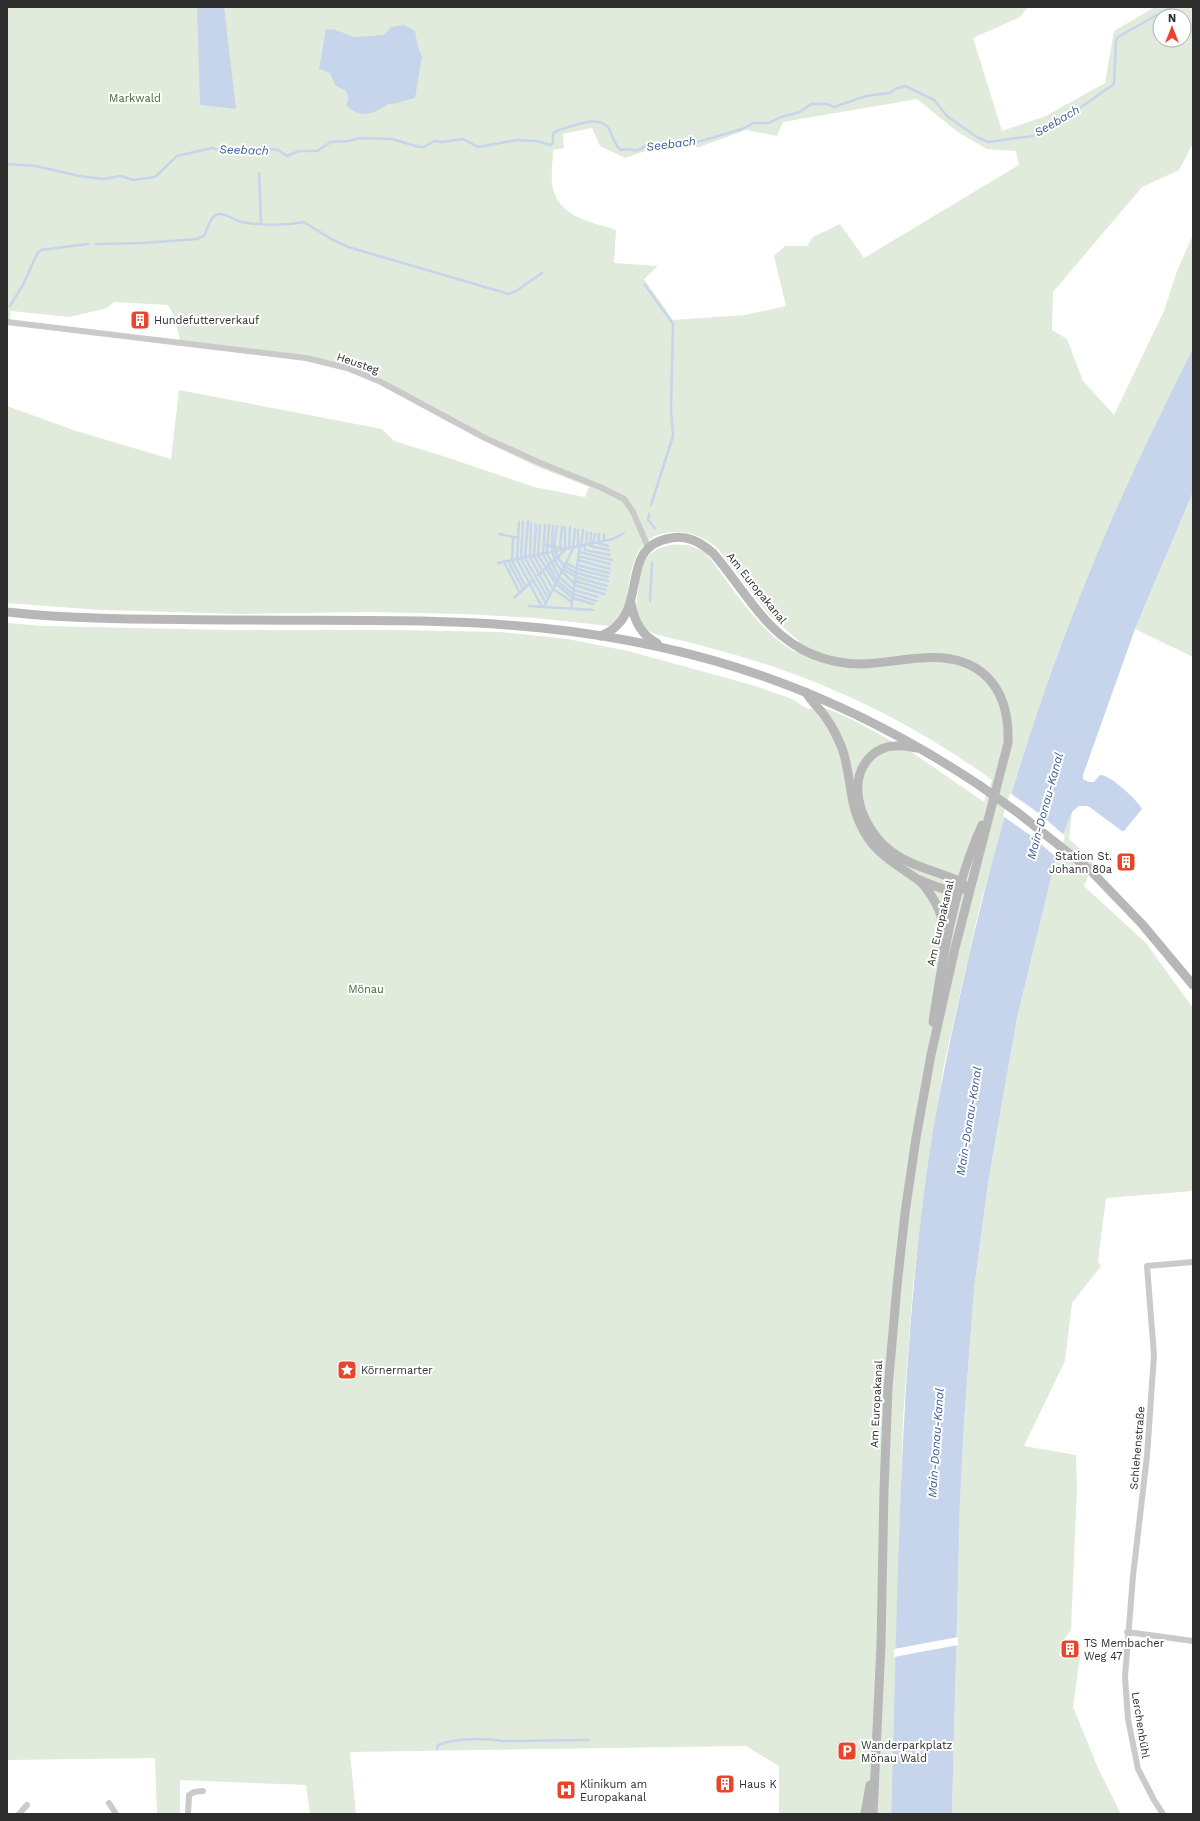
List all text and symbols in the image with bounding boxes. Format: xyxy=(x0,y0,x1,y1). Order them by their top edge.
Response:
north arrow xyxy=(1152,8,1192,48)
text: N xyxy=(1168,12,1176,25)
park label: Markwald xyxy=(109,92,161,105)
water label: Seebach xyxy=(1032,102,1082,140)
water label: Seebach xyxy=(645,134,697,154)
water label: Seebach xyxy=(219,142,269,158)
building icon: Hundefutterverkauf xyxy=(129,309,151,331)
place label: Hundefutterverkauf xyxy=(154,314,260,327)
street label: Heusteg xyxy=(335,350,381,377)
street label: Am Europakanal xyxy=(724,550,790,627)
water label: Main-Donau-Kanal xyxy=(1024,751,1066,861)
place label: Station St. Johann 80a xyxy=(1049,850,1112,876)
building icon: Station St. Johann 80a xyxy=(1115,851,1137,873)
street label: Am Europakanal xyxy=(924,878,957,967)
park label: Mönau xyxy=(348,983,384,996)
water label: Main-Donau-Kanal xyxy=(953,1065,985,1176)
place icon: Körnermarter xyxy=(336,1359,358,1381)
street label: Am Europakanal xyxy=(868,1359,885,1448)
place label: Körnermarter xyxy=(361,1364,433,1377)
water label: Main-Donau-Kanal xyxy=(925,1387,947,1498)
street label: Schlehenstraße xyxy=(1127,1406,1148,1490)
place label: TS Membacher Weg 47 xyxy=(1084,1637,1165,1663)
building icon: TS Membacher Weg 47 xyxy=(1059,1638,1081,1660)
street label: Lerchenbühl xyxy=(1129,1691,1152,1760)
place label: Wanderparkplatz Mönau Wald xyxy=(861,1739,953,1765)
parking icon: Wanderparkplatz Mönau Wald xyxy=(836,1740,858,1762)
building icon: Haus K xyxy=(714,1773,736,1795)
place label: Klinikum am Europakanal xyxy=(580,1778,647,1804)
place label: Haus K xyxy=(739,1778,777,1791)
hospital icon: Klinikum am Europakanal xyxy=(555,1779,577,1801)

